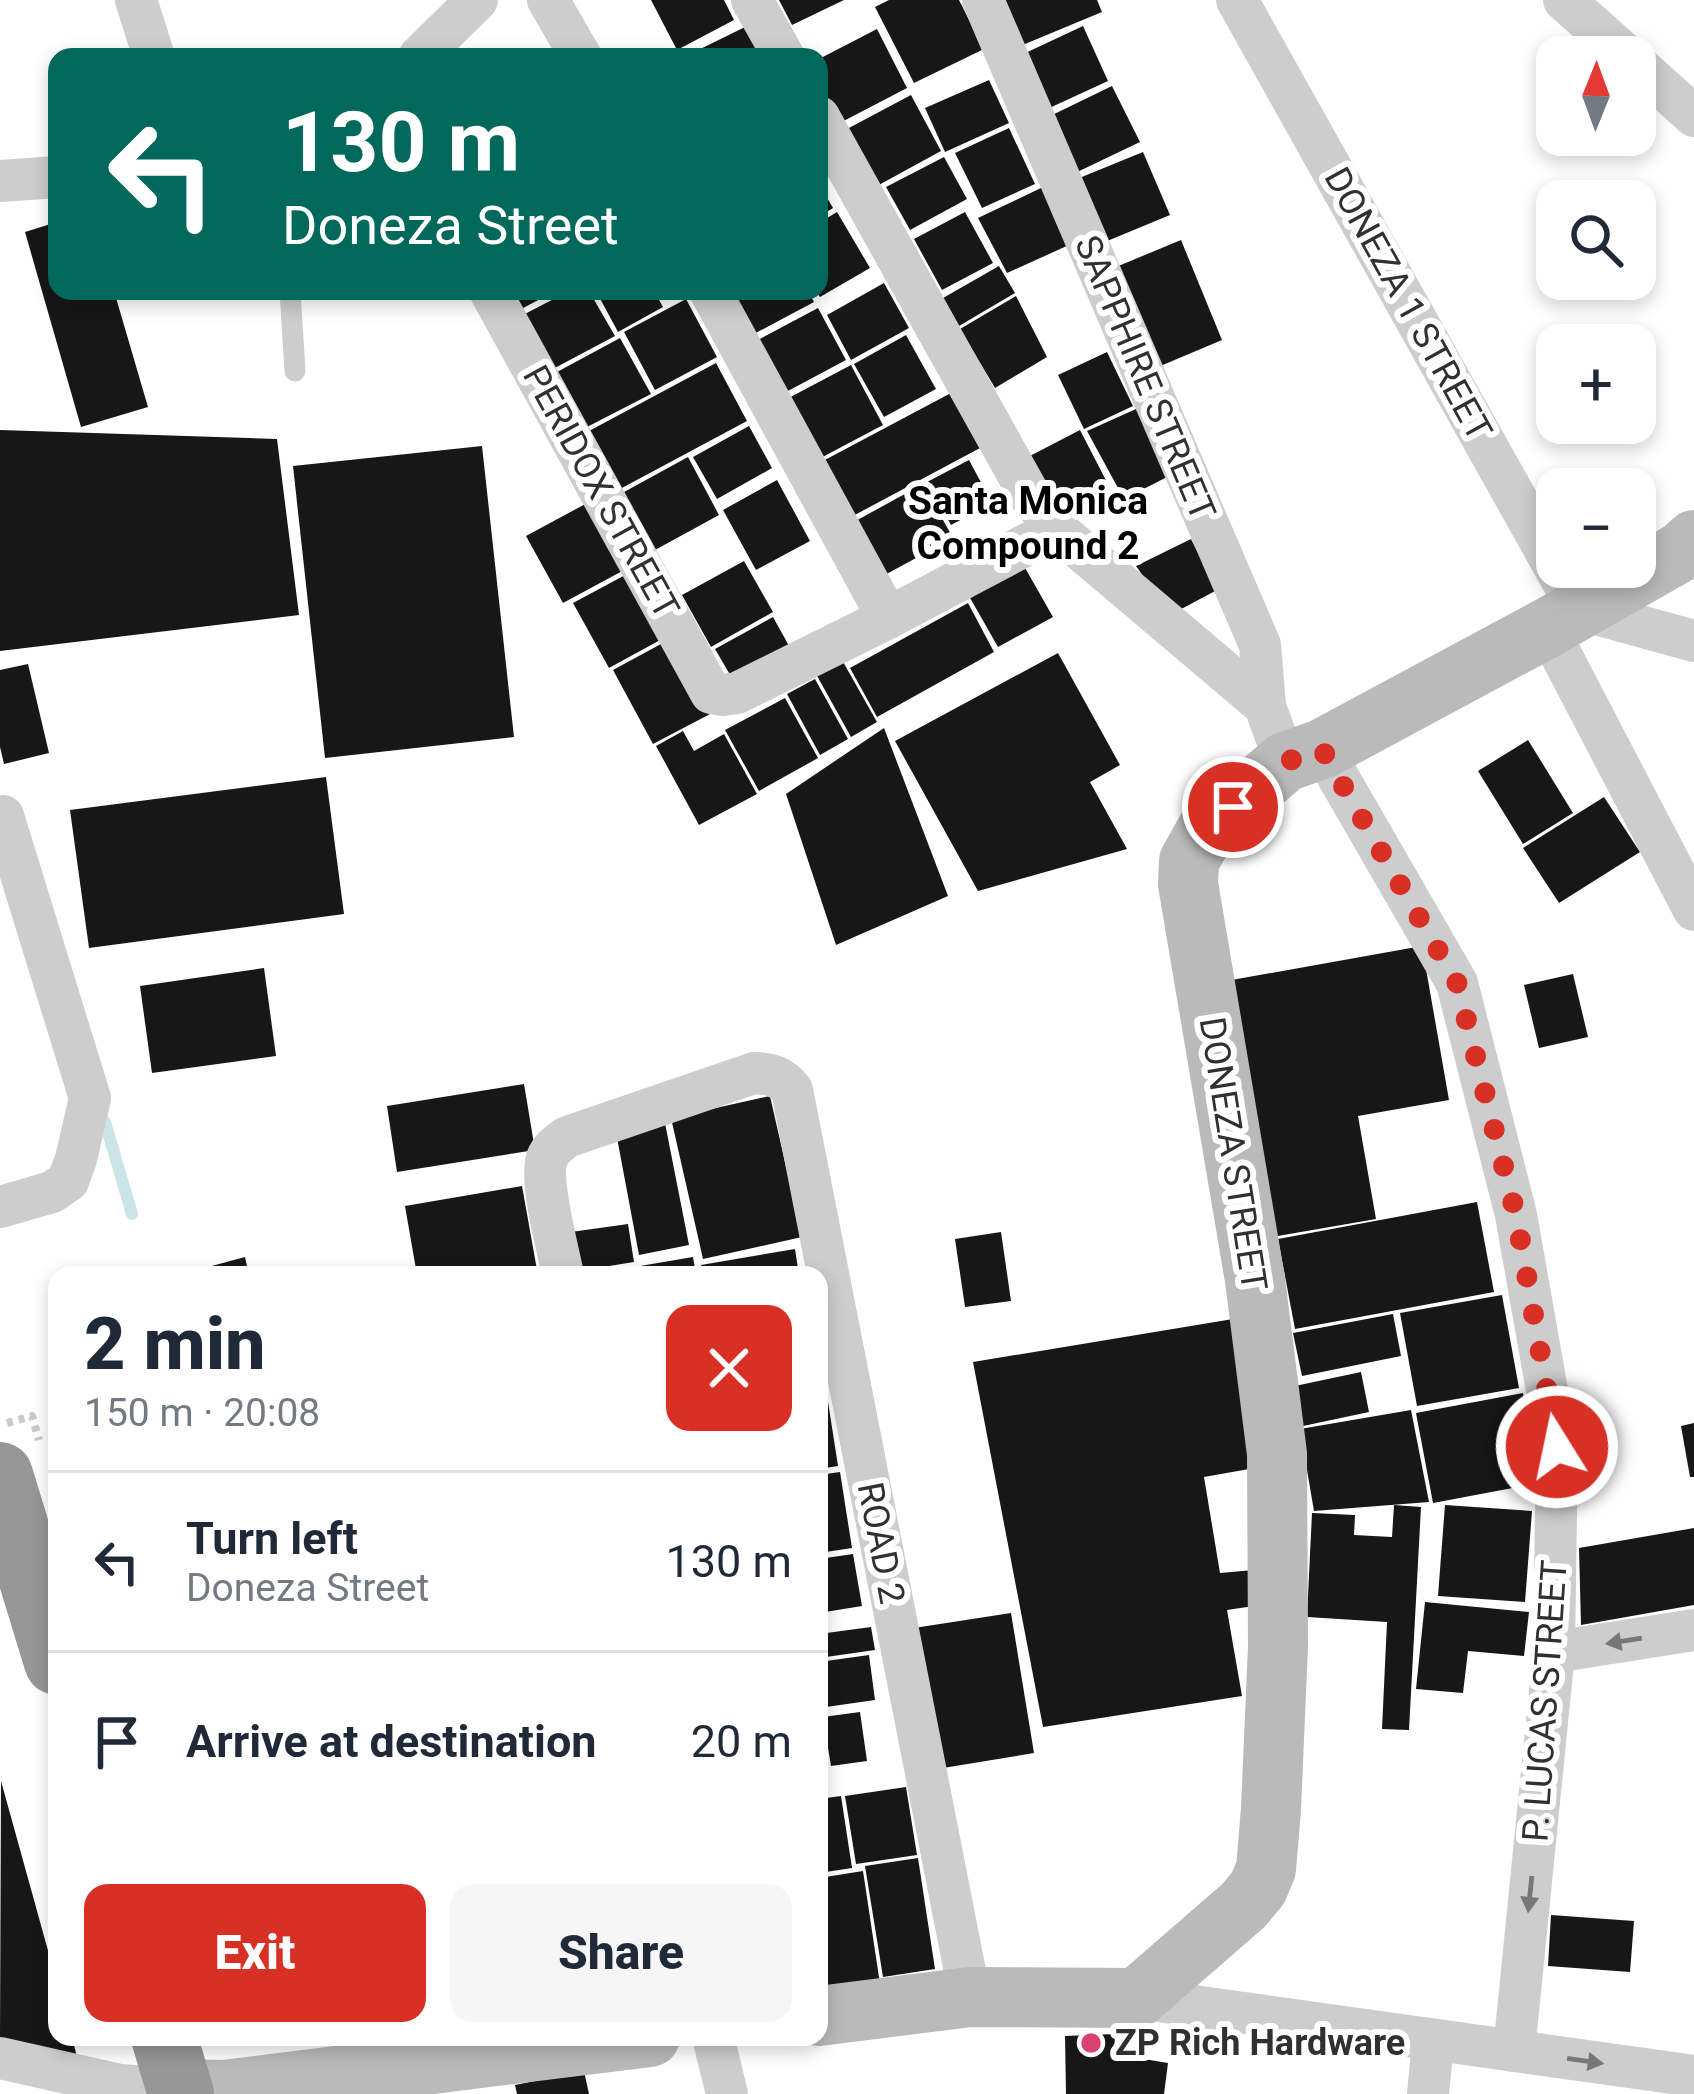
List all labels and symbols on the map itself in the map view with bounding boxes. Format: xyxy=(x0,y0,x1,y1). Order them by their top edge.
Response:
north arrow xyxy=(1536,36,1656,156)
street label: DONEZA 1 STREET xyxy=(1316,160,1500,448)
street label: SAPPHIRE STREET xyxy=(1066,229,1224,527)
street label: PERIDOX STREET xyxy=(514,358,688,626)
district label: Santa Monica Compound 2 xyxy=(908,478,1148,569)
pin xyxy=(1182,756,1284,858)
street label: DONEZA STREET xyxy=(1191,1014,1275,1294)
position arrow xyxy=(1494,1384,1620,1510)
street label: ROAD 2 xyxy=(849,1479,913,1607)
street label: P. LUCAS STREET xyxy=(1514,1559,1576,1843)
one-way arrow xyxy=(1605,1632,1642,1651)
one-way arrow xyxy=(1520,1875,1539,1913)
place label: ZP Rich Hardware xyxy=(1115,2022,1405,2064)
marker: ZP Rich Hardware xyxy=(1078,2030,1104,2056)
one-way arrow xyxy=(1567,2052,1604,2071)

